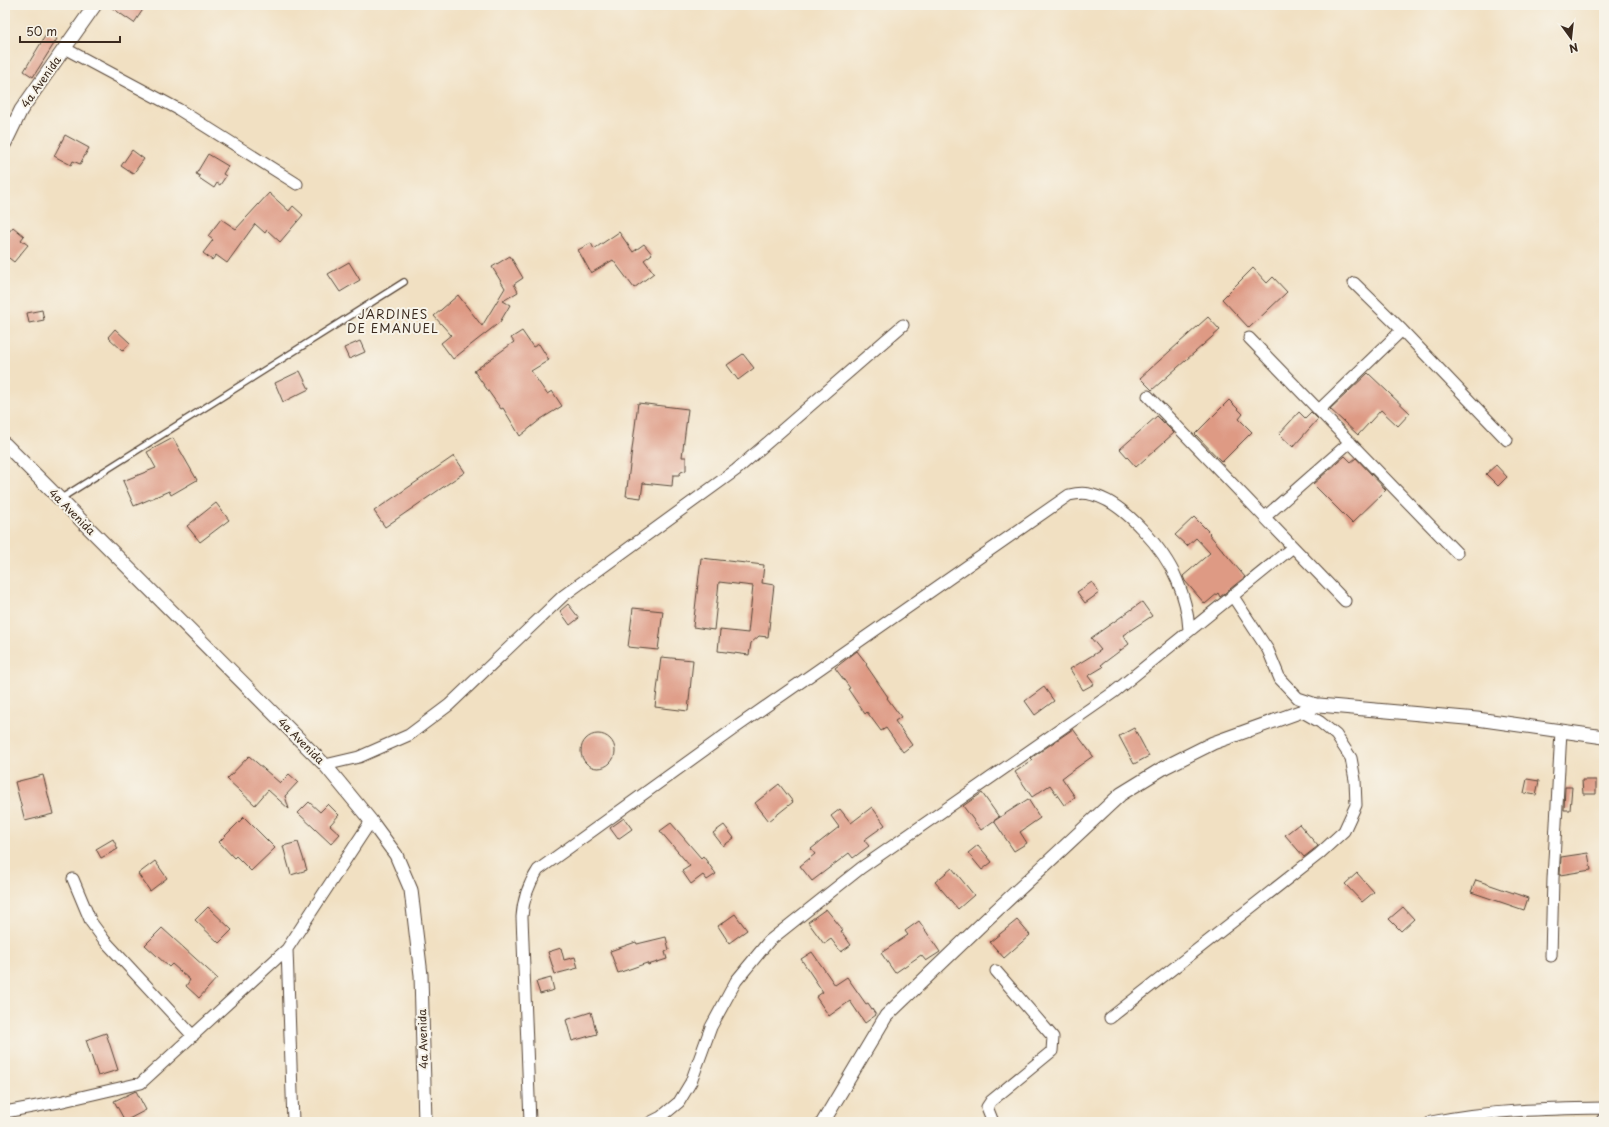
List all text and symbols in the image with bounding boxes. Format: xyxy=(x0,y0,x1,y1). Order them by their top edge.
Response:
scale bar xyxy=(20,18,120,44)
north arrow xyxy=(1551,18,1591,58)
text: 50 m xyxy=(26,22,57,40)
text: N xyxy=(1567,39,1580,58)
street label: 4a Avenida xyxy=(16,52,65,111)
district label: JARDINES DE EMANUEL xyxy=(347,305,439,337)
street label: 4a Avenida xyxy=(45,484,100,539)
street label: 4a Avenida xyxy=(274,713,329,768)
street label: 4a Avenida xyxy=(413,1009,432,1069)

